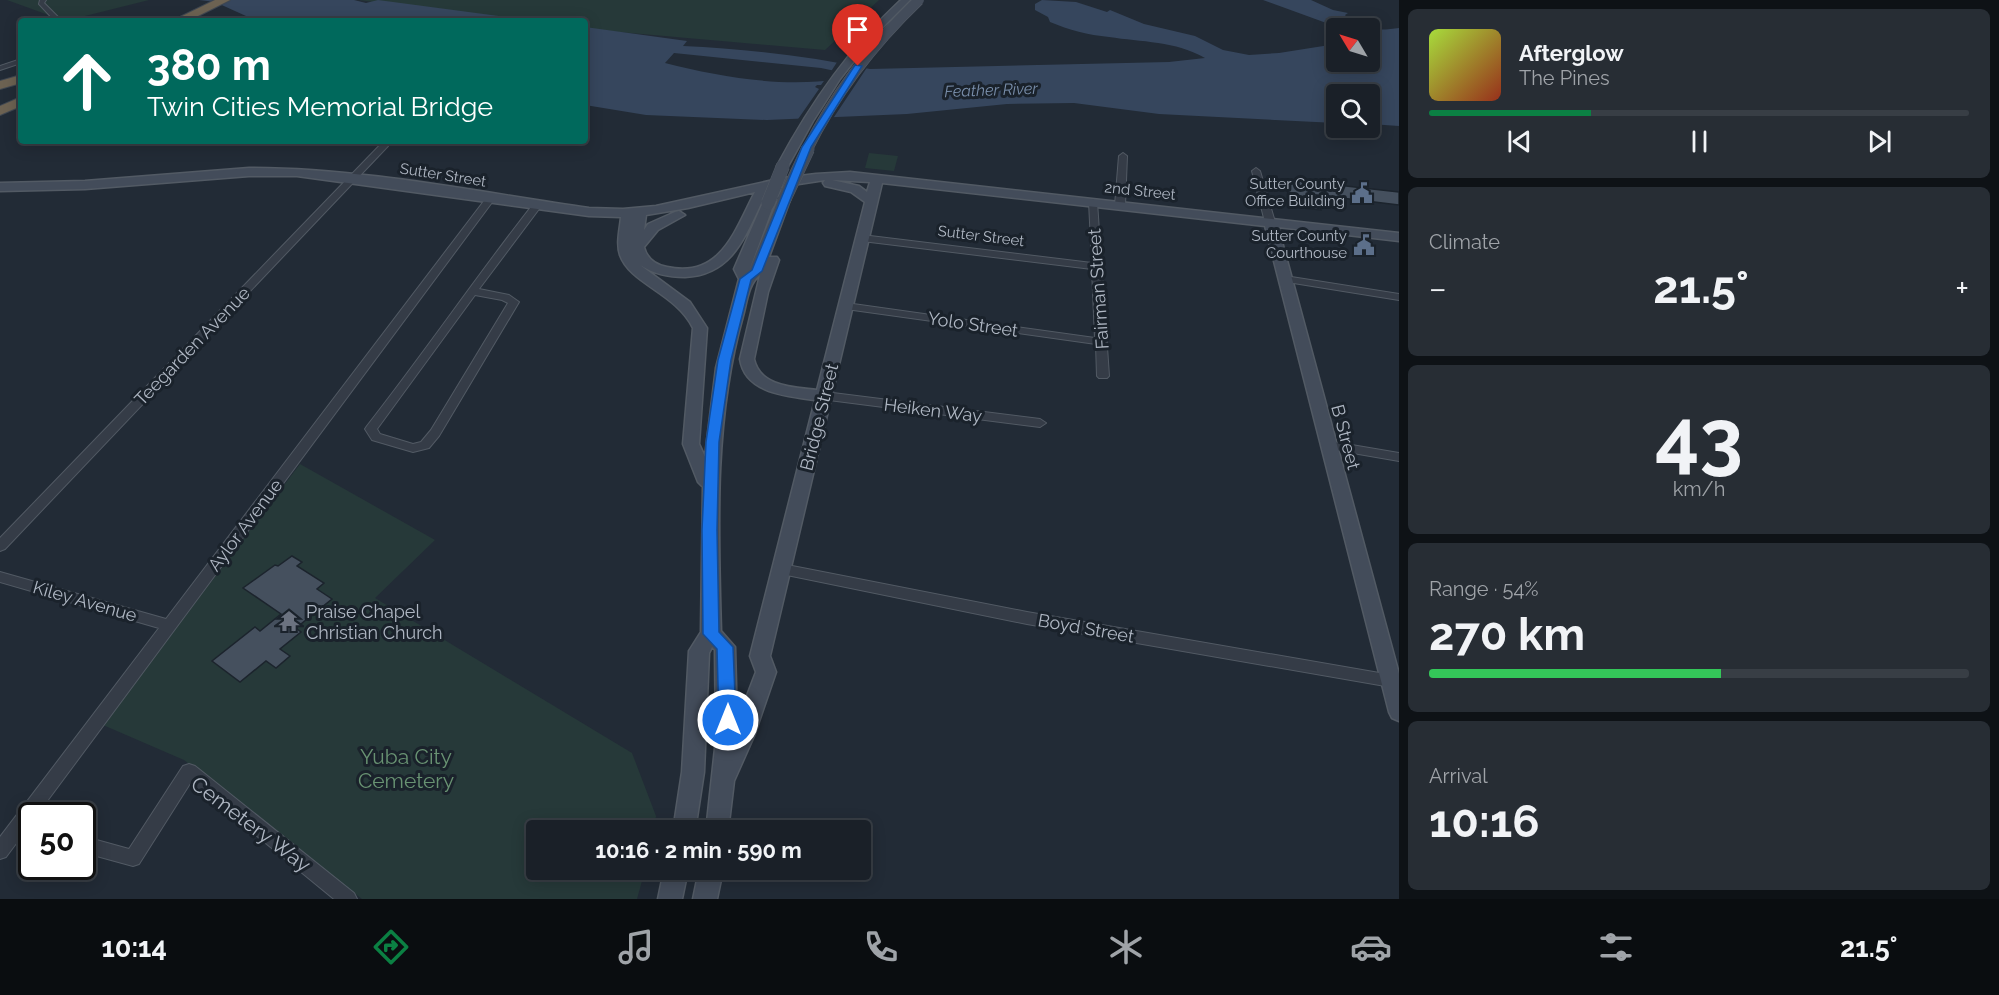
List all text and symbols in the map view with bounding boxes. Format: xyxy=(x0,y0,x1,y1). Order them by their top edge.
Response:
pin xyxy=(832,4,883,66)
icon: arrive xyxy=(841,13,874,46)
north arrow xyxy=(1326,18,1380,72)
map controls xyxy=(1326,18,1380,138)
text: Afterglow xyxy=(1519,40,1624,66)
text: 380 m xyxy=(147,41,271,90)
icon: ahead xyxy=(48,42,126,120)
text: The Pines xyxy=(1519,66,1610,90)
water label: Feather River xyxy=(944,79,1039,101)
button: search xyxy=(1326,84,1380,138)
text: Twin Cities Memorial Bridge xyxy=(147,91,493,122)
icon: previous xyxy=(1503,125,1536,158)
icon: pause xyxy=(1683,125,1716,158)
icon: next xyxy=(1863,125,1896,158)
street label: Sutter Street xyxy=(399,159,487,191)
place label: Sutter County Office Building xyxy=(1245,175,1345,210)
street label: 2nd Street xyxy=(1104,178,1176,204)
public building icon: Sutter County Office Building xyxy=(1350,181,1374,205)
street label: Sutter Street xyxy=(937,222,1025,250)
place label: Sutter County Courthouse xyxy=(1252,227,1347,262)
street label: Fairman Street xyxy=(1083,228,1113,350)
text: Climate xyxy=(1429,230,1500,254)
public building icon: Sutter County Courthouse xyxy=(1352,233,1376,257)
text: 21.5° xyxy=(1653,261,1749,314)
text: − xyxy=(1429,269,1447,308)
text: + xyxy=(1955,269,1969,308)
street label: Teegarden Avenue xyxy=(130,282,254,410)
street label: Yolo Street xyxy=(927,307,1019,341)
street label: Bridge Street xyxy=(796,361,842,473)
text: 43 xyxy=(1655,392,1743,483)
street label: Heiken Way xyxy=(883,394,984,426)
street label: B Street xyxy=(1327,402,1365,472)
street label: Aylor Avenue xyxy=(204,474,287,575)
text: km/h xyxy=(1673,477,1725,501)
street label: Kiley Avenue xyxy=(31,576,140,626)
text: Range · 54% xyxy=(1429,577,1539,601)
place label: Praise Chapel Christian Church xyxy=(306,601,443,643)
text: 270 km xyxy=(1429,608,1585,661)
temple icon: Praise Chapel Christian Church xyxy=(277,609,301,633)
street label: Boyd Street xyxy=(1036,609,1136,647)
position arrow xyxy=(696,688,760,752)
park label: Yuba City Cemetery xyxy=(358,744,454,793)
text: Arrival xyxy=(1429,764,1488,788)
street label: Cemetery Way xyxy=(186,771,316,877)
text: 10:16 xyxy=(1429,795,1540,848)
speed limit sign: 50 xyxy=(18,802,96,880)
text: 10:16 · 2 min · 590 m xyxy=(595,837,802,863)
icon: directions xyxy=(370,926,412,968)
icon: music xyxy=(615,926,657,968)
icon: phone xyxy=(860,926,902,968)
icon: climate xyxy=(1105,926,1147,968)
icon: car xyxy=(1350,926,1392,968)
icon: filters xyxy=(1595,926,1637,968)
text: 10:14 xyxy=(102,932,167,963)
text: 21.5° xyxy=(1840,932,1897,963)

